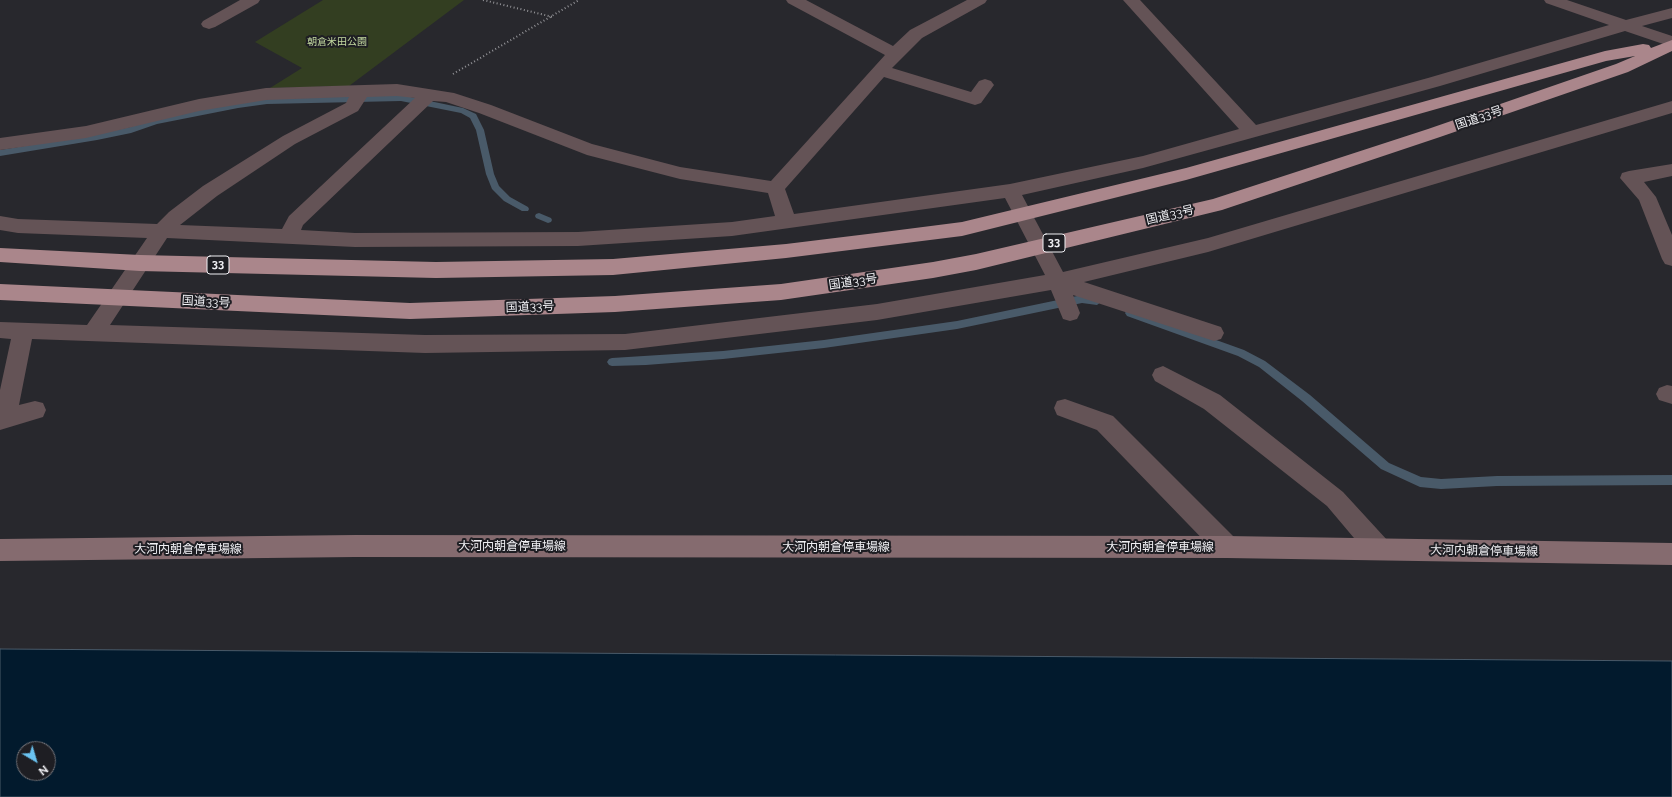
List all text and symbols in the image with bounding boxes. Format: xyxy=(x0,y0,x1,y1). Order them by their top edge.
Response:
park label: 朝倉米田公園 xyxy=(307,36,367,48)
street label: 国道33号 xyxy=(1454,103,1504,133)
street label: 国道33号 xyxy=(1145,202,1195,228)
road number: 33 xyxy=(1043,234,1065,252)
road number: 33 xyxy=(207,256,229,274)
street label: 国道33号 xyxy=(828,271,878,293)
street label: 国道33号 xyxy=(181,294,231,310)
street label: 国道33号 xyxy=(505,299,555,315)
street label: 大河内朝倉停車場線 xyxy=(458,539,566,553)
street label: 大河内朝倉停車場線 xyxy=(782,540,890,554)
street label: 大河内朝倉停車場線 xyxy=(1106,540,1214,554)
street label: 大河内朝倉停車場線 xyxy=(134,542,242,556)
street label: 大河内朝倉停車場線 xyxy=(1430,543,1538,559)
north arrow xyxy=(16,741,56,781)
text: N xyxy=(36,762,50,778)

